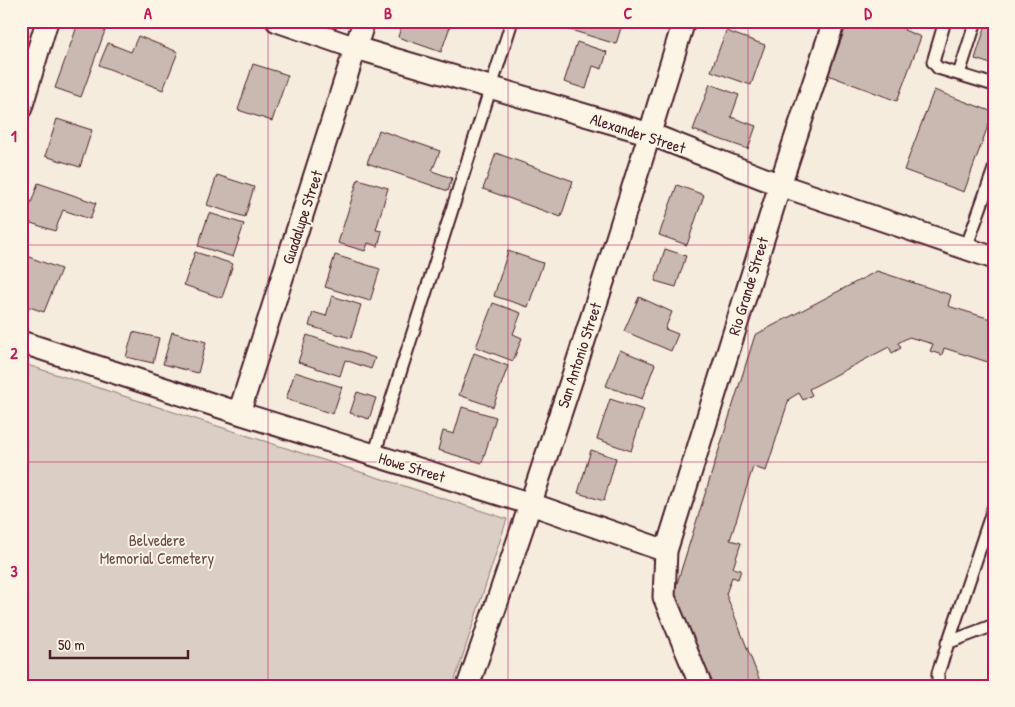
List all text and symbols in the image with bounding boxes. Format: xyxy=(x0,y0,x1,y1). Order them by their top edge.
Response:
text: A xyxy=(144,2,152,24)
text: B xyxy=(384,2,392,24)
text: C xyxy=(624,2,633,24)
text: D xyxy=(864,2,872,24)
street label: Alexander Street xyxy=(588,107,689,159)
text: 1 xyxy=(11,125,17,147)
street label: Guadalupe Street xyxy=(276,167,328,267)
street label: Rio Grande Street xyxy=(723,234,774,338)
street label: San Antonio Street xyxy=(552,299,607,411)
text: 2 xyxy=(10,342,18,364)
street label: Howe Street xyxy=(376,446,449,488)
park label: Belvedere Memorial Cemetery xyxy=(100,529,214,569)
text: 3 xyxy=(10,560,18,582)
scale bar xyxy=(50,627,188,659)
text: 50 m xyxy=(58,634,85,655)

